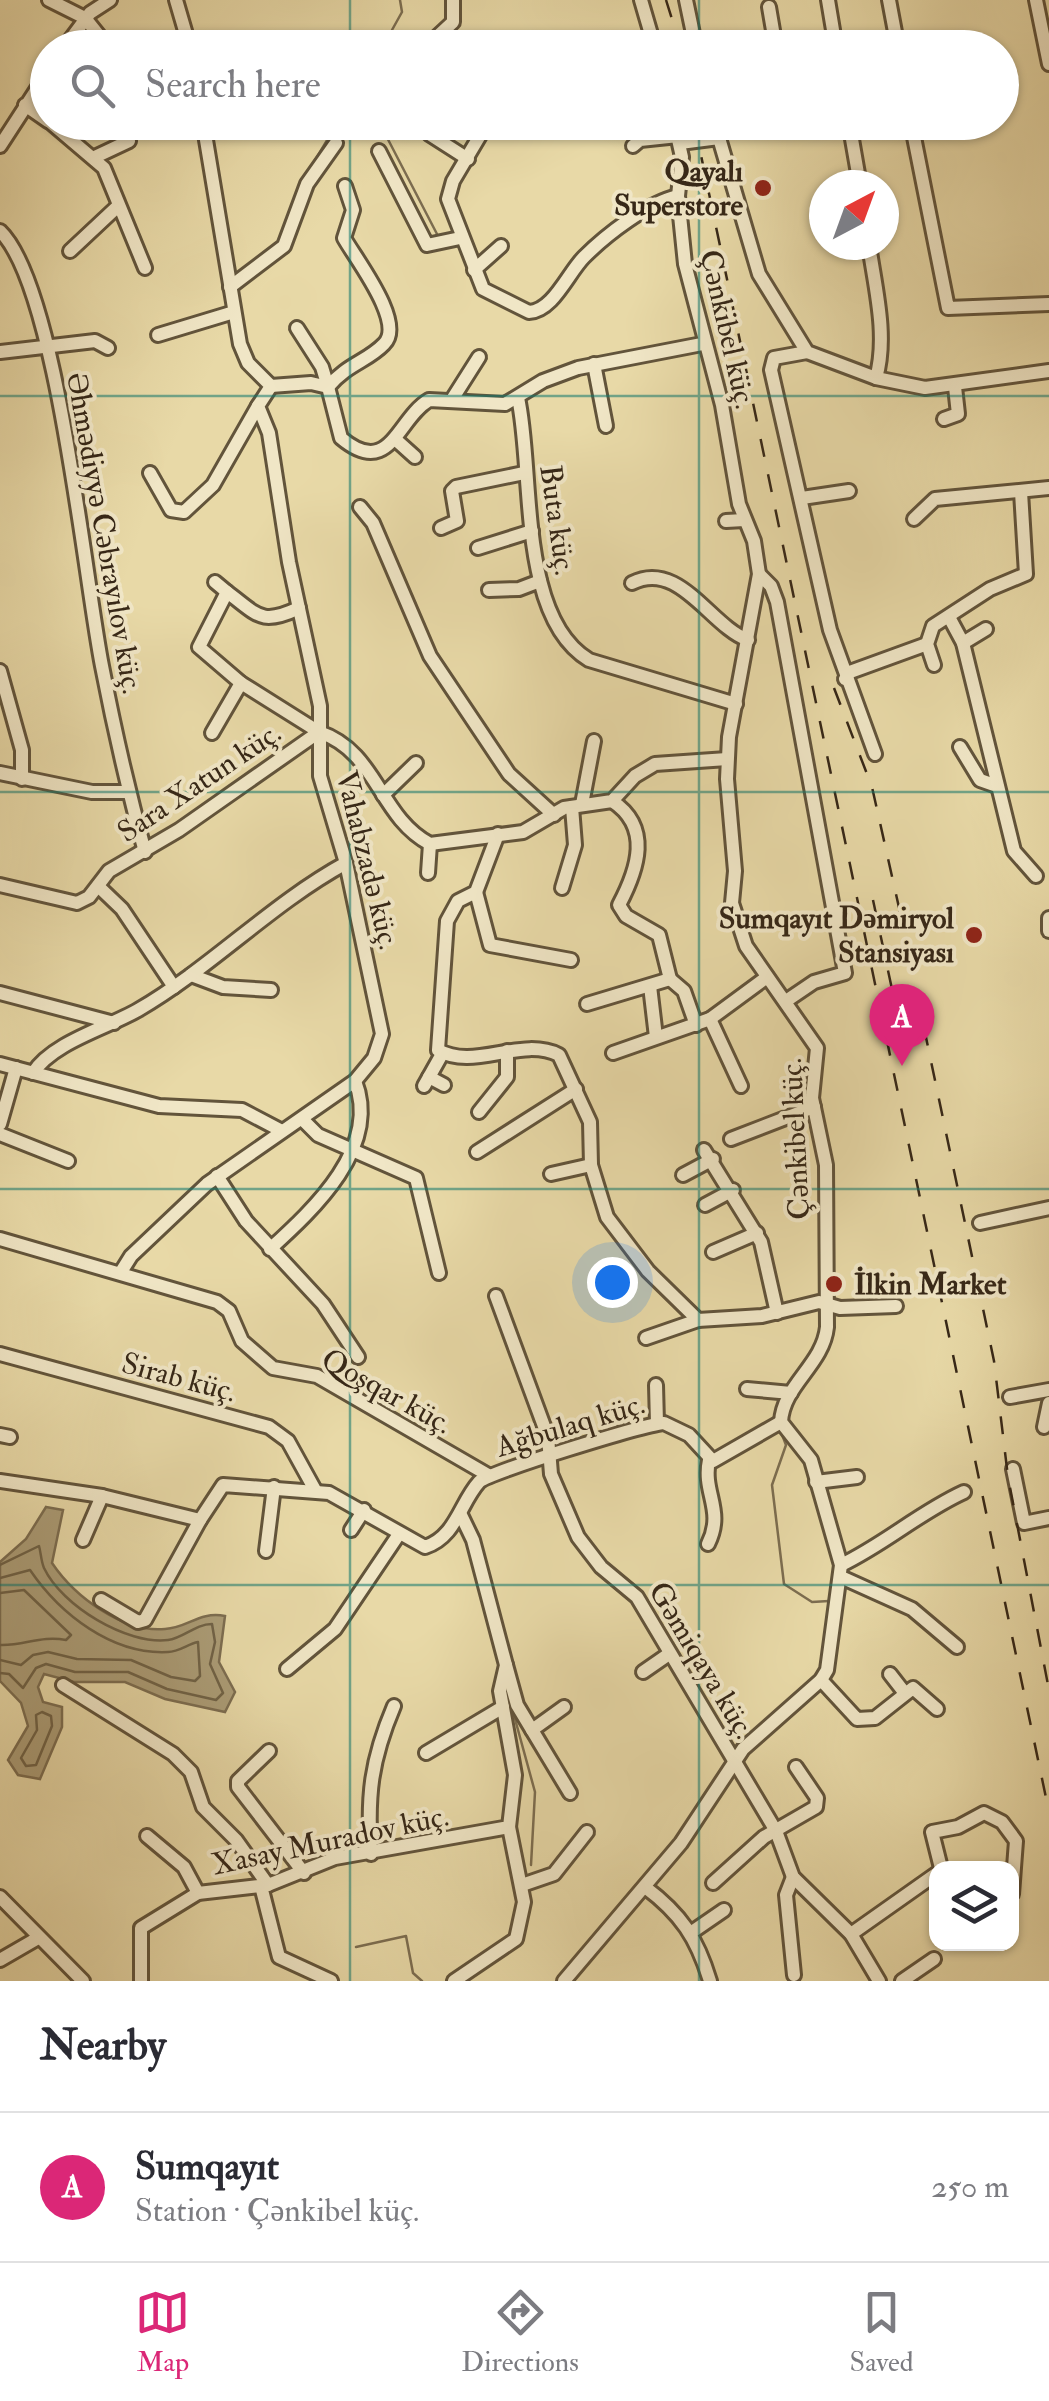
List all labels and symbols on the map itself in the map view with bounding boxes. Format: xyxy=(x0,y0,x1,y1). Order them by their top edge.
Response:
place label: Qayalı Superstore xyxy=(614,153,743,224)
north arrow xyxy=(809,170,899,260)
marker: Qayalı Superstore xyxy=(752,177,774,199)
street label: Çənkibel küç. xyxy=(691,246,764,412)
street label: Əhmədiyyə Cəbrayılov küç. xyxy=(58,370,151,697)
street label: Buta küç. xyxy=(531,463,584,578)
street label: Sara Xatun küç. xyxy=(111,714,288,851)
street label: Vahabzadə küç. xyxy=(327,767,408,953)
place label: Sumqayıt Dəmiryol Stansiyası xyxy=(719,900,954,971)
marker: Sumqayıt Dəmiryol Stansiyası xyxy=(963,924,985,946)
pin: A xyxy=(870,984,934,1066)
street label: Çənkibel küç. xyxy=(773,1057,818,1221)
your location xyxy=(587,1257,638,1308)
place label: İlkin Market xyxy=(854,1266,1007,1303)
marker: İlkin Market xyxy=(823,1273,845,1295)
street label: Qoşqar küç. xyxy=(315,1341,458,1442)
street label: Sirab küç. xyxy=(118,1345,240,1410)
street label: Ağbulaq küç. xyxy=(490,1385,649,1466)
street label: Gəmiqaya küç. xyxy=(640,1575,763,1745)
street label: Xasay Muradov küç. xyxy=(208,1797,452,1884)

